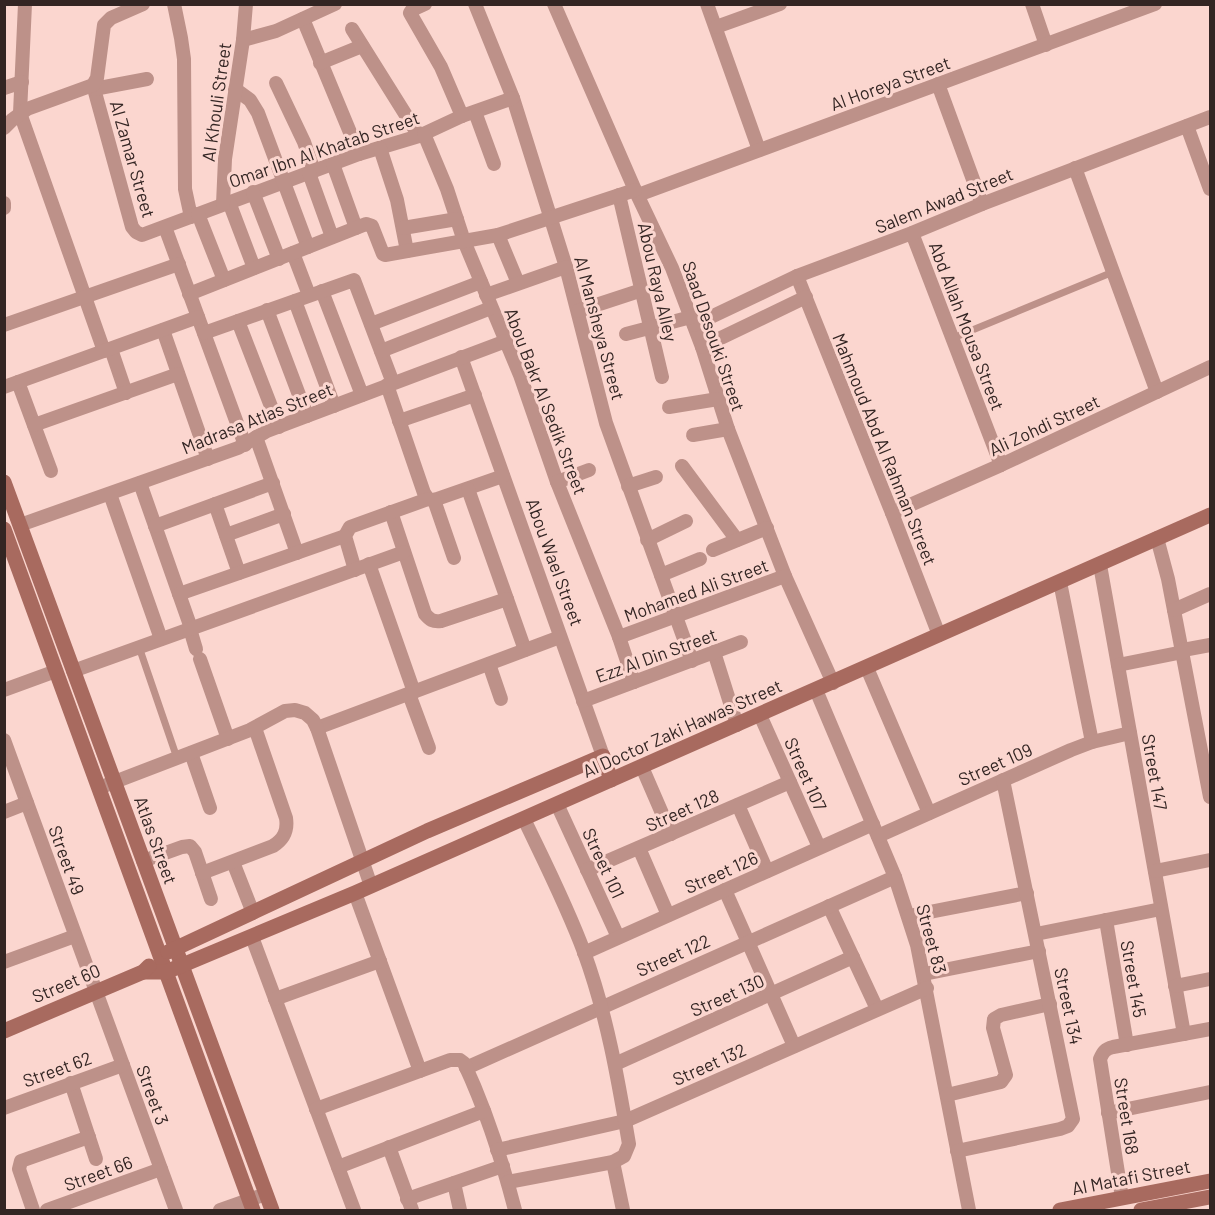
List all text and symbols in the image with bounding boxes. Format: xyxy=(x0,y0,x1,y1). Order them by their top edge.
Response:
street label: Al Khouli Street xyxy=(197,41,235,163)
street label: Al Horeya Street xyxy=(827,51,953,115)
street label: Al Zamar Street xyxy=(106,98,160,220)
street label: Omar Ibn Al Khatab Street xyxy=(226,106,422,192)
street label: Salem Awad Street xyxy=(872,162,1016,238)
street label: Abou Raya Alley xyxy=(634,220,682,344)
street label: Abd Allah Mousa Street xyxy=(925,239,1009,413)
street label: Al Mansheya Street xyxy=(570,254,630,402)
street label: Saad Desouki Street xyxy=(678,258,750,414)
street label: Abou Bakr Al Sedik Street xyxy=(500,305,592,497)
street label: Mahmoud Abd Al Rahman Street xyxy=(828,330,942,568)
street label: Madrasa Atlas Street xyxy=(178,378,336,458)
street label: Ali Zohdi Street xyxy=(985,390,1103,460)
street label: Abou Wael Street xyxy=(522,495,588,629)
street label: Mohamed Ali Street xyxy=(621,554,771,626)
street label: Ezz Al Din Street xyxy=(592,623,720,687)
street label: Al Doctor Zaki Hawas Street xyxy=(579,674,785,782)
street label: Street 147 xyxy=(1137,732,1173,812)
street label: Street 107 xyxy=(780,734,832,814)
street label: Street 109 xyxy=(955,738,1035,790)
street label: Street 128 xyxy=(642,784,722,836)
street label: Atlas Street xyxy=(130,793,182,887)
street label: Street 49 xyxy=(44,822,90,898)
street label: Street 101 xyxy=(578,824,630,902)
street label: Street 126 xyxy=(681,846,761,898)
street label: Street 83 xyxy=(912,902,952,976)
street label: Street 122 xyxy=(633,929,713,981)
street label: Street 145 xyxy=(1116,939,1152,1019)
street label: Street 60 xyxy=(28,959,104,1007)
street label: Street 134 xyxy=(1050,965,1088,1047)
street label: Street 130 xyxy=(687,969,767,1021)
street label: Street 132 xyxy=(669,1038,749,1090)
street label: Street 62 xyxy=(20,1046,94,1092)
street label: Street 3 xyxy=(132,1062,174,1128)
street label: Street 168 xyxy=(1110,1076,1144,1156)
street label: Street 66 xyxy=(61,1150,135,1196)
street label: Al Matafi Street xyxy=(1070,1155,1192,1199)

